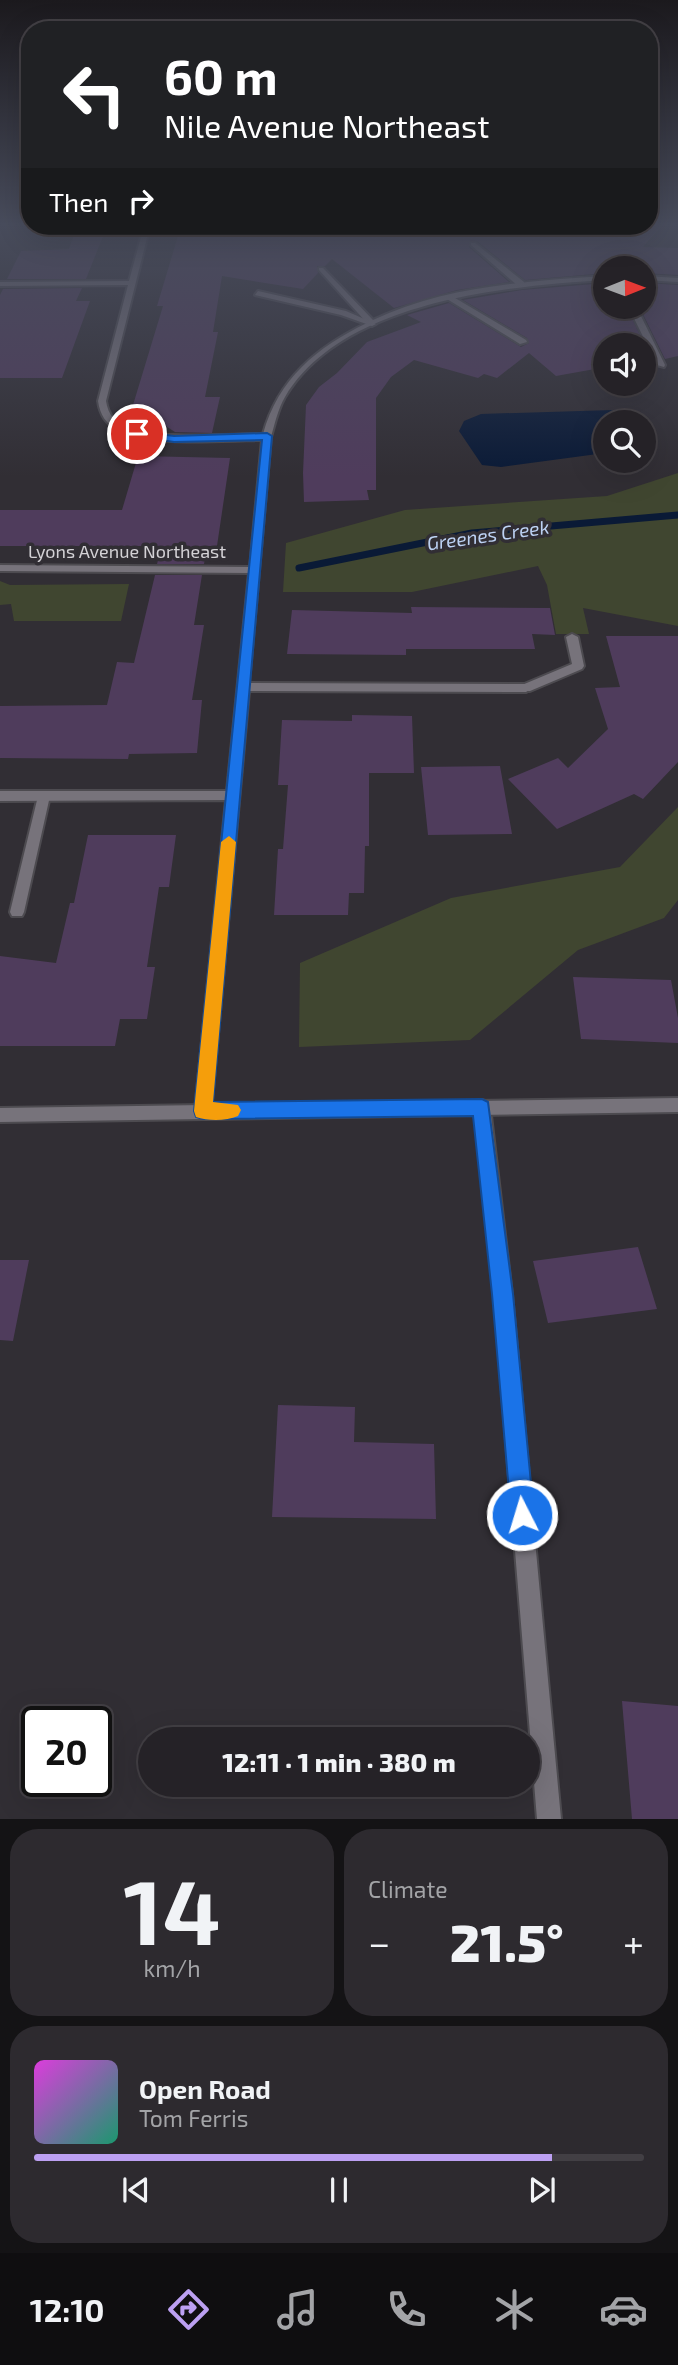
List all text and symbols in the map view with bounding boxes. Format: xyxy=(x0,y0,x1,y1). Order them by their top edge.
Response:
text: 60 m xyxy=(164,46,278,105)
icon: left xyxy=(49,49,140,140)
text: Nile Avenue Northeast xyxy=(164,106,489,144)
icon: right xyxy=(122,182,160,220)
text: Then xyxy=(49,186,108,217)
north arrow xyxy=(593,256,656,318)
map controls xyxy=(593,256,656,473)
button: sound xyxy=(593,333,656,396)
pin xyxy=(107,404,167,464)
button: search xyxy=(593,410,656,473)
icon: arrive xyxy=(118,415,156,453)
water label: Greenes Creek xyxy=(425,515,551,554)
street label: Lyons Avenue Northeast xyxy=(28,540,226,562)
position arrow xyxy=(485,1478,559,1552)
speed limit sign: 20 xyxy=(21,1706,112,1797)
text: 12:11 · 1 min · 380 m xyxy=(222,1746,456,1777)
text: 14 xyxy=(123,1854,221,1963)
text: Climate xyxy=(368,1875,448,1903)
text: 21.5° xyxy=(450,1910,564,1972)
text: − xyxy=(368,1919,390,1965)
text: + xyxy=(623,1919,644,1965)
text: km/h xyxy=(143,1954,201,1982)
text: Open Road xyxy=(139,2073,271,2104)
text: Tom Ferris xyxy=(139,2104,248,2132)
icon: previous xyxy=(117,2171,155,2209)
icon: pause xyxy=(320,2171,358,2209)
icon: next xyxy=(523,2171,561,2209)
icon: directions xyxy=(164,2285,213,2334)
icon: music xyxy=(273,2285,322,2334)
icon: phone xyxy=(382,2285,431,2334)
icon: climate xyxy=(490,2285,539,2334)
icon: car xyxy=(599,2285,648,2334)
text: 12:10 xyxy=(30,2290,105,2328)

